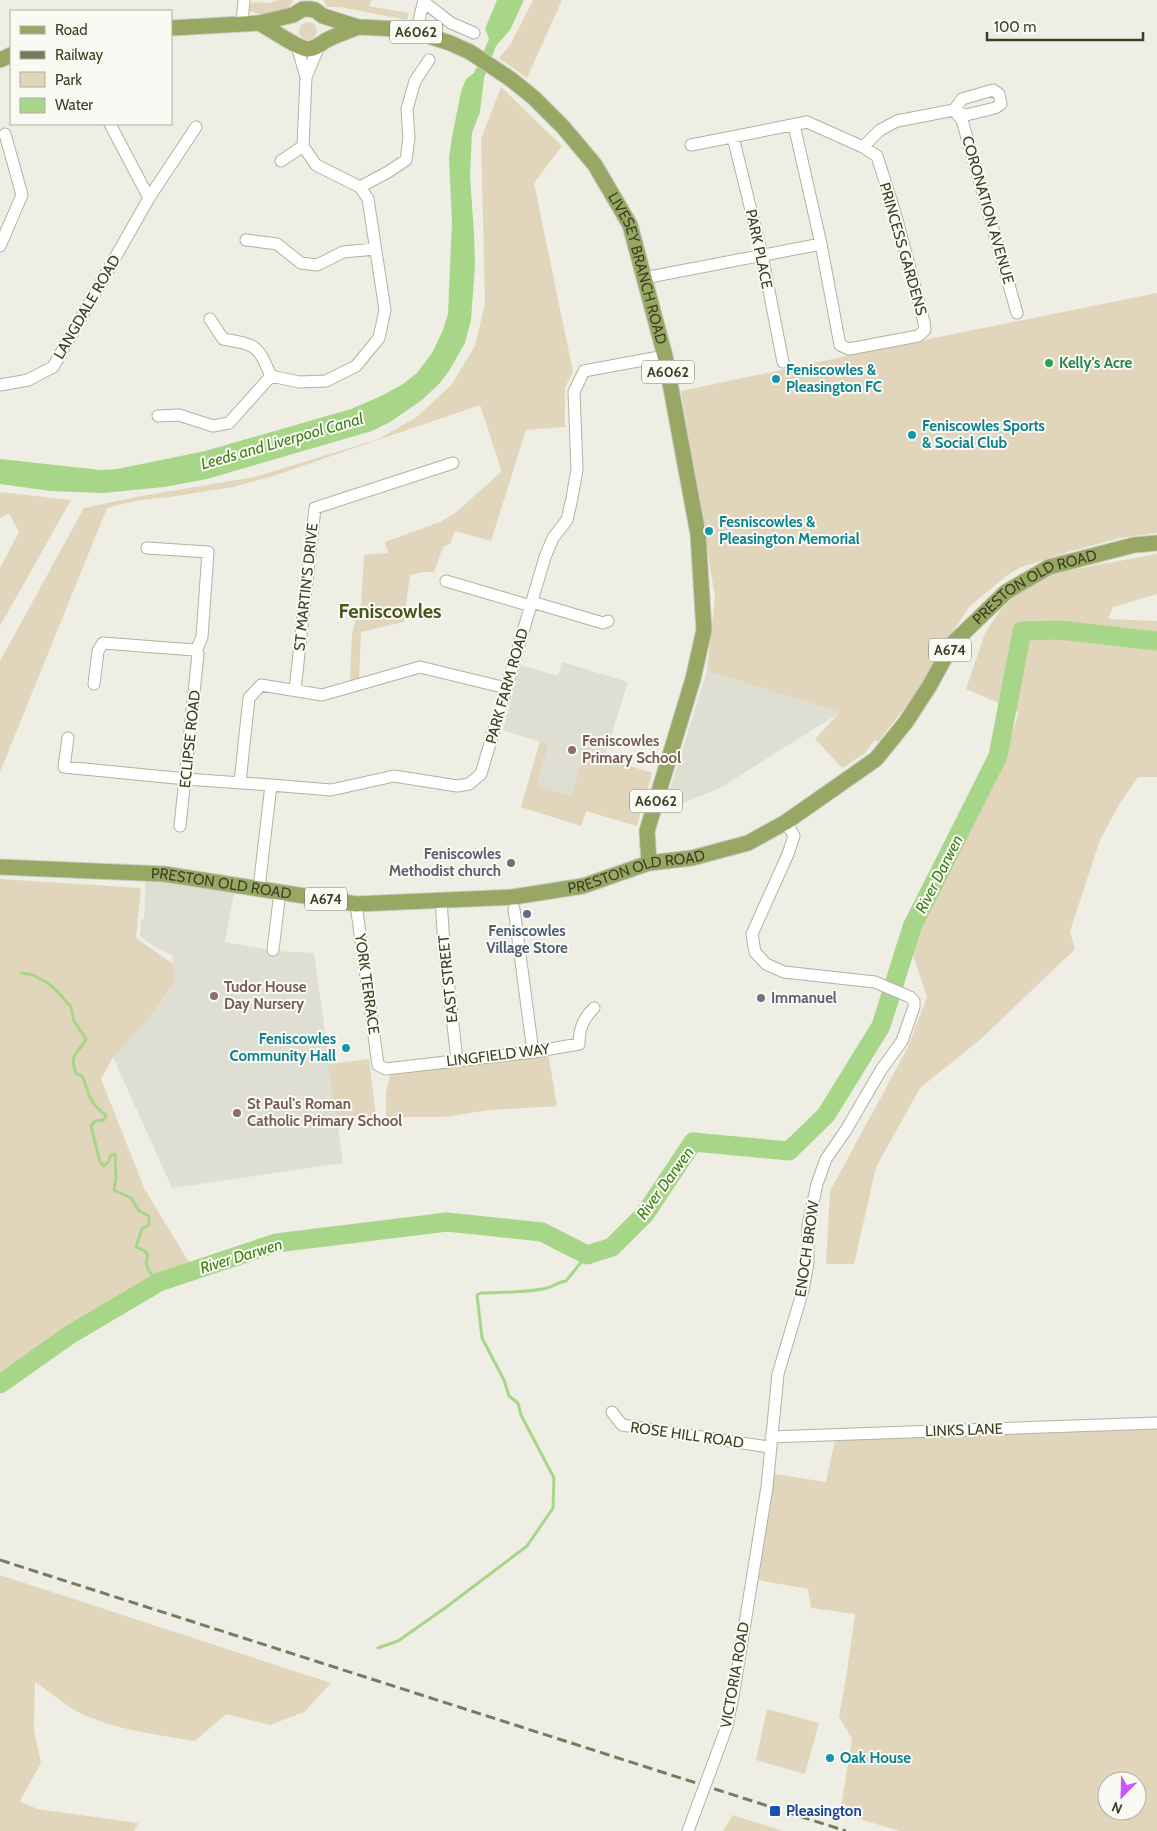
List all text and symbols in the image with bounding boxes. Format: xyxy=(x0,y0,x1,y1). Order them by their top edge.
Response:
legend xyxy=(10,10,172,125)
scale bar xyxy=(987,10,1143,42)
text: 100 m xyxy=(994,18,1036,36)
text: Road xyxy=(55,21,88,39)
road number: A6062 xyxy=(390,21,442,44)
text: Railway xyxy=(55,46,104,64)
text: Park xyxy=(55,71,82,89)
text: Water xyxy=(55,96,93,114)
street label: CORONATION AVENUE xyxy=(958,134,1018,286)
street label: PRINCESS GARDENS xyxy=(875,181,931,318)
street label: LIVESEY BRANCH ROAD xyxy=(604,189,671,346)
street label: PARK PLACE xyxy=(742,208,776,290)
street label: LANGDALE ROAD xyxy=(50,252,124,362)
place label: Kelly's Acre xyxy=(1059,354,1133,372)
marker: Kelly's Acre xyxy=(1043,357,1055,369)
road number: A6062 xyxy=(642,361,694,384)
place label: Feniscowles & Pleasington FC xyxy=(786,361,882,396)
marker: Feniscowles & Pleasington FC xyxy=(770,373,782,385)
water label: Leeds and Liverpool Canal xyxy=(199,409,366,473)
place label: Feniscowles Sports & Social Club xyxy=(922,417,1045,452)
marker: Feniscowles Sports & Social Club xyxy=(906,429,918,441)
place label: Fesniscowles & Pleasington Memorial xyxy=(719,513,860,548)
street label: ST MARTIN'S DRIVE xyxy=(290,522,322,652)
marker: Fesniscowles & Pleasington Memorial xyxy=(703,525,715,537)
street label: PRESTON OLD ROAD xyxy=(969,546,1099,628)
district label: Feniscowles xyxy=(338,599,442,623)
street label: PARK FARM ROAD xyxy=(482,626,532,746)
road number: A674 xyxy=(929,638,971,662)
street label: ECLIPSE ROAD xyxy=(176,689,204,789)
place label: Feniscowles Primary School xyxy=(582,732,681,767)
marker: Feniscowles Primary School xyxy=(566,744,578,756)
road number: A6062 xyxy=(630,789,682,812)
water label: River Darwen xyxy=(911,832,967,916)
place label: Feniscowles Methodist church xyxy=(389,845,501,880)
street label: PRESTON OLD ROAD xyxy=(566,846,707,897)
marker: Feniscowles Methodist church xyxy=(505,857,517,869)
street label: PRESTON OLD ROAD xyxy=(151,864,293,903)
road number: A674 xyxy=(305,888,347,911)
marker: Feniscowles Village Store xyxy=(521,908,533,920)
place label: Feniscowles Village Store xyxy=(486,922,568,957)
street label: YORK TERRACE xyxy=(351,931,383,1036)
street label: EAST STREET xyxy=(434,934,462,1024)
place label: Tudor House Day Nursery xyxy=(224,978,307,1013)
place label: Immanuel xyxy=(771,989,837,1007)
marker: Tudor House Day Nursery xyxy=(208,990,220,1002)
marker: Immanuel xyxy=(755,992,767,1004)
place label: Feniscowles Community Hall xyxy=(230,1030,336,1065)
street label: LINGFIELD WAY xyxy=(445,1040,551,1070)
marker: Feniscowles Community Hall xyxy=(340,1042,352,1054)
place label: St Paul's Roman Catholic Primary School xyxy=(247,1095,402,1130)
marker: St Paul's Roman Catholic Primary School xyxy=(231,1107,243,1119)
water label: River Darwen xyxy=(632,1143,698,1223)
street label: ENOCH BROW xyxy=(791,1199,823,1298)
water label: River Darwen xyxy=(198,1234,284,1278)
street label: ROSE HILL ROAD xyxy=(629,1418,745,1452)
street label: LINKS LANE xyxy=(925,1420,1003,1440)
street label: VICTORIA ROAD xyxy=(717,1620,753,1729)
place label: Oak House xyxy=(840,1749,911,1767)
marker: Oak House xyxy=(824,1752,836,1764)
north arrow xyxy=(1097,1771,1147,1821)
text: N xyxy=(1109,1798,1125,1818)
place label: Pleasington xyxy=(786,1802,862,1820)
marker: Pleasington xyxy=(768,1804,782,1818)

